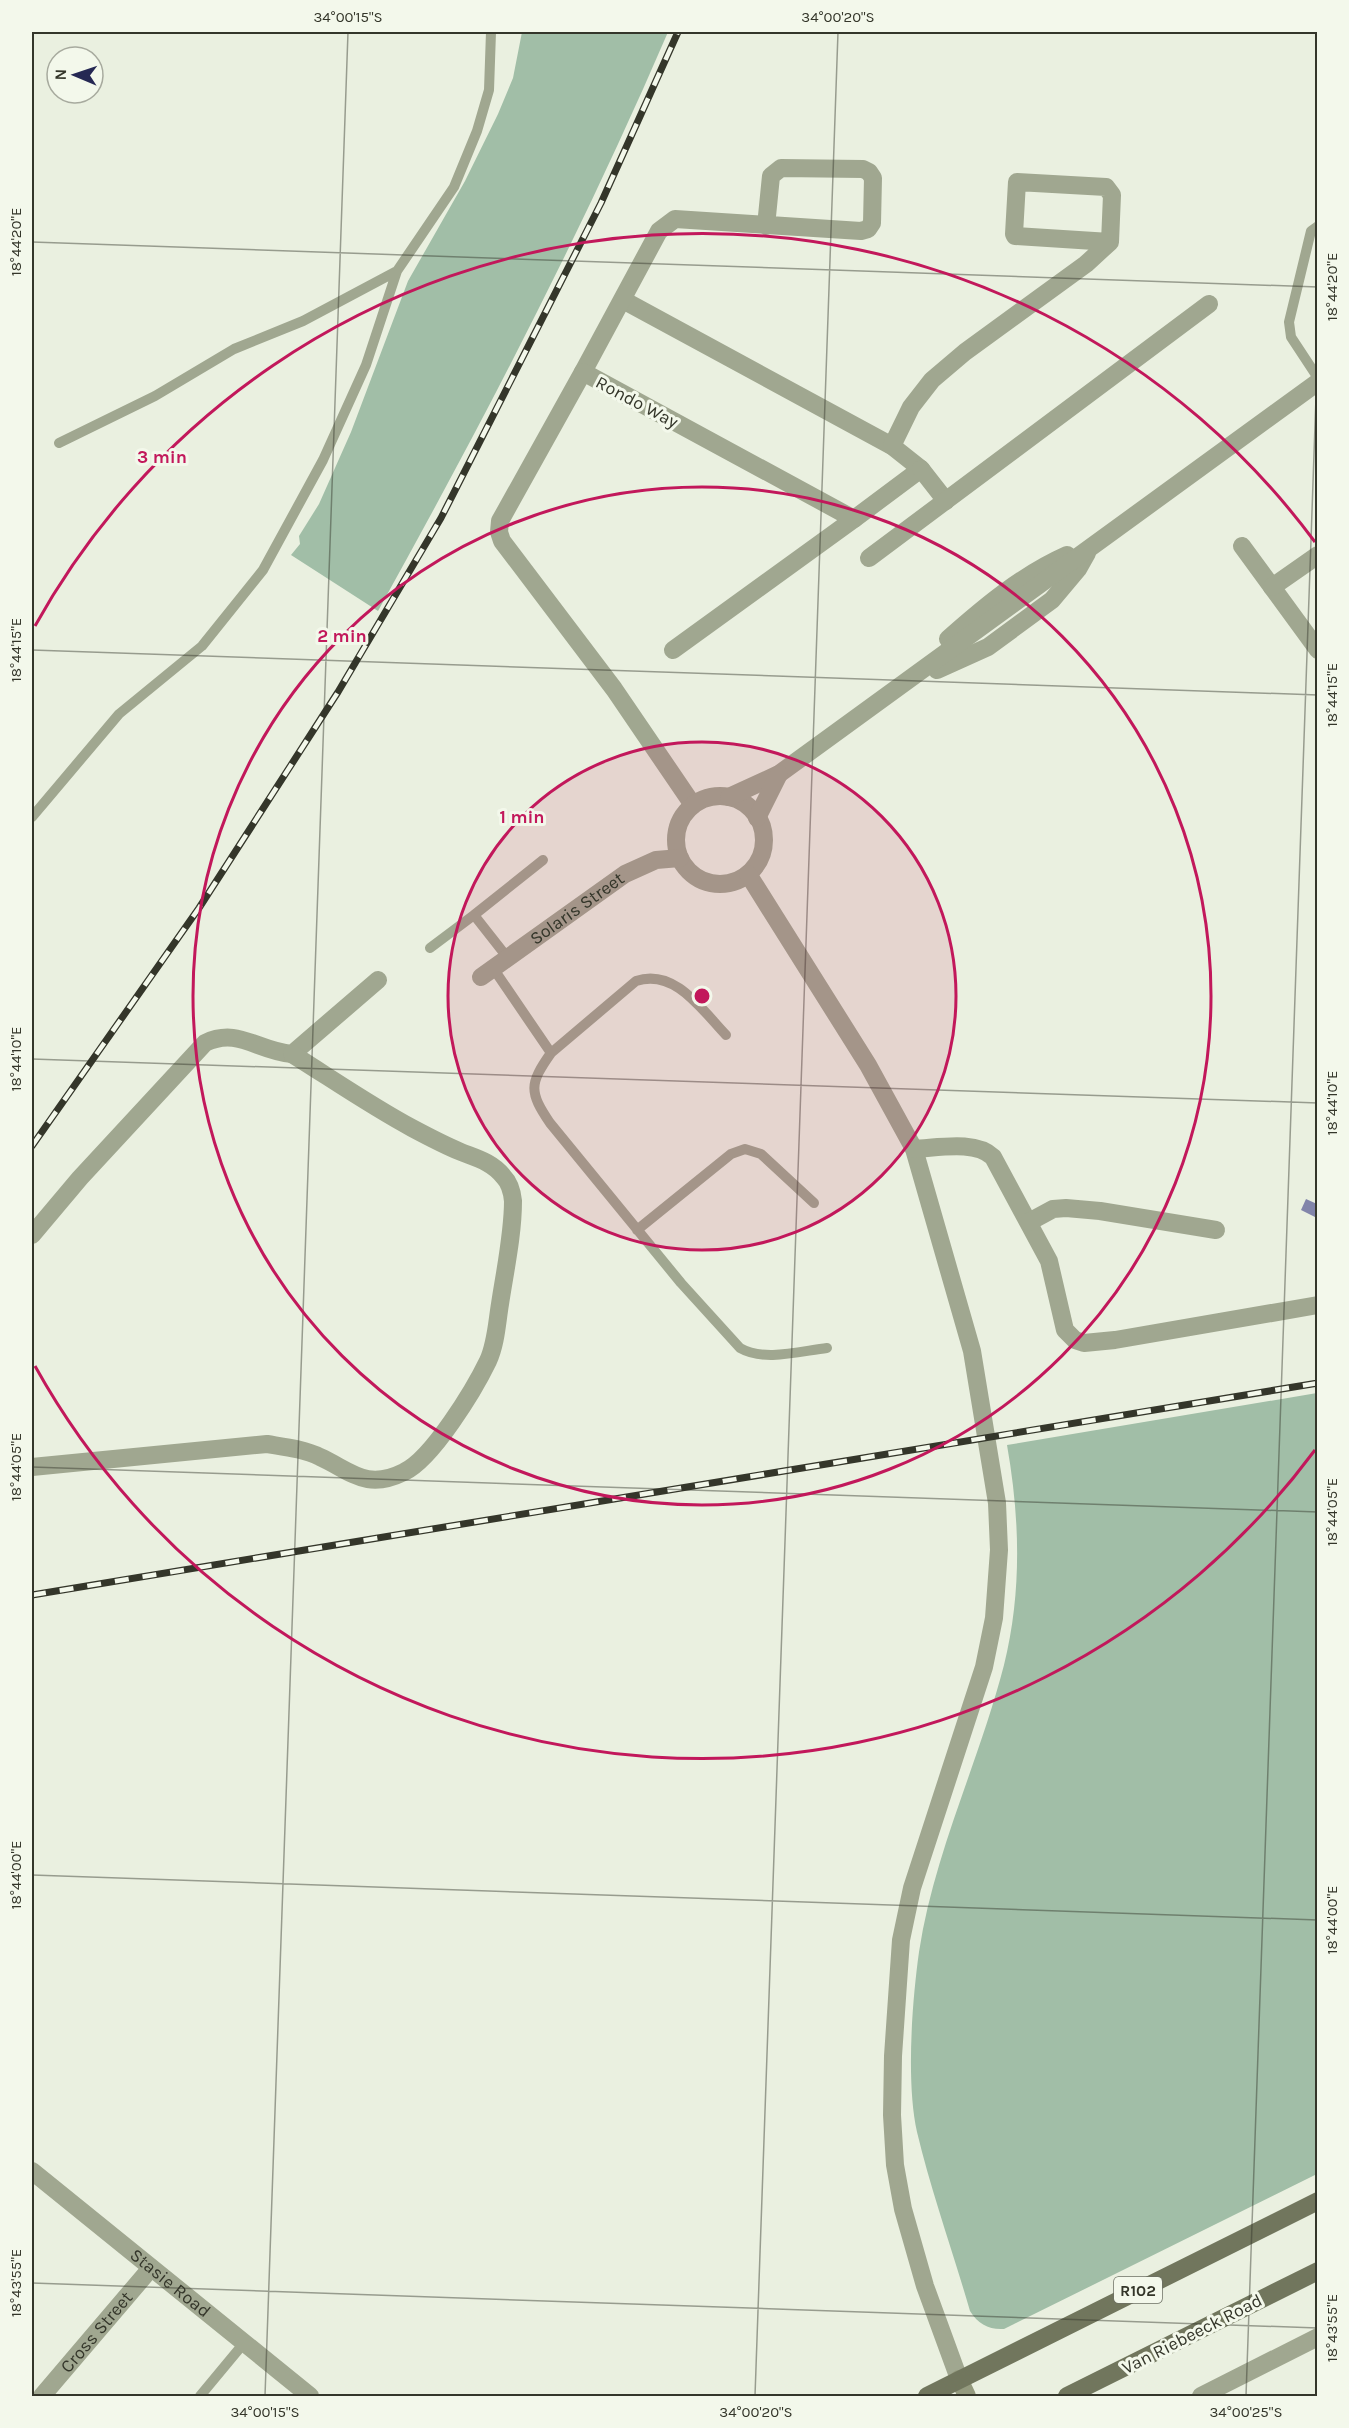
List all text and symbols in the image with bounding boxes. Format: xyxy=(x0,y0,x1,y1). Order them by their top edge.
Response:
text: 34°00'15"S xyxy=(313,8,383,26)
text: 34°00'20"S xyxy=(801,8,875,26)
north arrow xyxy=(45,45,105,105)
text: N xyxy=(51,68,70,81)
text: 18°44'20"E xyxy=(7,208,25,276)
text: 18°44'20"E xyxy=(1323,253,1341,321)
street label: Rondo Way xyxy=(592,371,683,433)
text: 3 min xyxy=(137,446,187,468)
text: 18°44'15"E xyxy=(7,618,25,682)
text: 2 min xyxy=(317,625,367,647)
text: 18°44'15"E xyxy=(1323,663,1341,727)
text: 1 min xyxy=(499,806,545,828)
street label: Solaris Street xyxy=(526,867,629,950)
centre of rings xyxy=(692,986,712,1006)
text: 18°44'10"E xyxy=(7,1027,25,1091)
text: 18°44'10"E xyxy=(1323,1071,1341,1135)
text: 18°44'05"E xyxy=(7,1433,25,1501)
text: 18°44'05"E xyxy=(1323,1478,1341,1546)
text: 18°44'00"E xyxy=(7,1841,25,1909)
text: 18°44'00"E xyxy=(1323,1886,1341,1954)
street label: Stasie Road xyxy=(126,2244,215,2322)
text: 18°43'55"E xyxy=(7,2249,25,2317)
road number: R102 xyxy=(1114,2277,1162,2303)
street label: Cross Street xyxy=(56,2287,137,2377)
street label: Van Riebeeck Road xyxy=(1118,2289,1266,2379)
text: 18°43'55"E xyxy=(1323,2294,1341,2362)
text: 34°00'15"S xyxy=(230,2403,300,2421)
text: 34°00'20"S xyxy=(719,2403,793,2421)
text: 34°00'25"S xyxy=(1210,2403,1282,2421)

